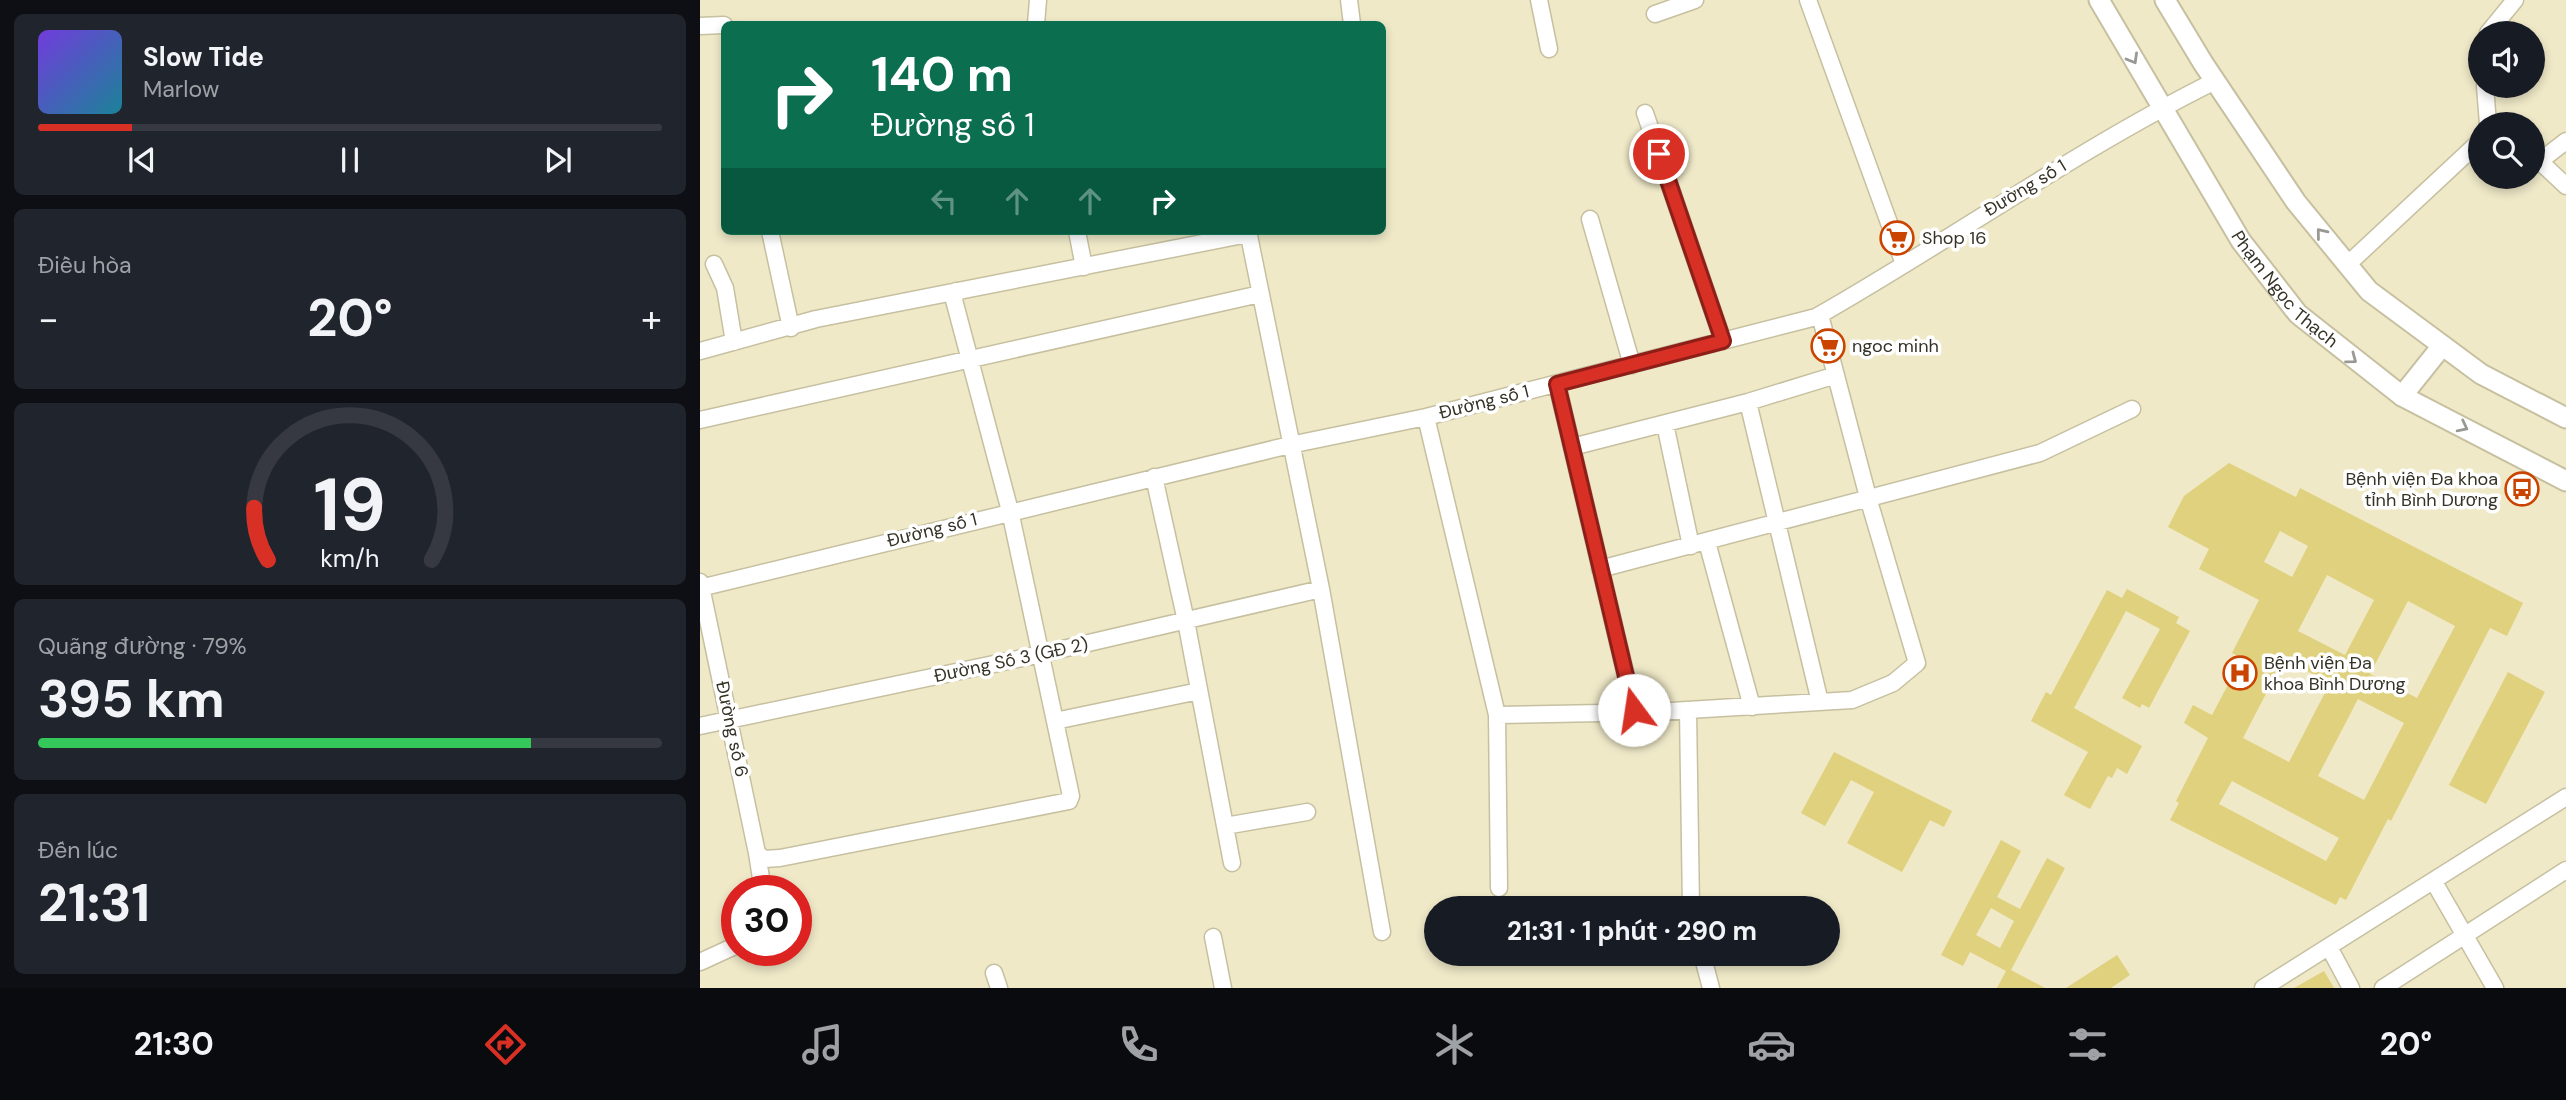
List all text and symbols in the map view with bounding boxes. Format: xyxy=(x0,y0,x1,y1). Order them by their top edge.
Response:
map controls xyxy=(2468,21,2545,189)
button: sound xyxy=(2468,21,2545,98)
text: Slow Tide xyxy=(143,40,264,74)
text: 140 m xyxy=(871,42,1013,106)
icon: right xyxy=(756,49,847,140)
one-way arrow xyxy=(2125,52,2138,64)
text: Marlow xyxy=(143,74,219,104)
text: Đường số 1 xyxy=(871,104,1034,146)
button: search xyxy=(2468,112,2545,189)
pin xyxy=(1629,124,1689,184)
icon: arrive xyxy=(1640,135,1678,173)
icon: previous xyxy=(123,141,161,179)
icon: pause xyxy=(331,141,369,179)
icon: next xyxy=(539,141,577,179)
street label: Đường số 1 xyxy=(1979,154,2071,222)
icon: left xyxy=(925,182,963,220)
icon: ahead xyxy=(998,182,1036,220)
icon: ahead xyxy=(1071,182,1109,220)
icon: right xyxy=(1144,182,1182,220)
supermarket icon: Shop 16 xyxy=(1878,219,1916,257)
place label: Shop 16 xyxy=(1922,226,1986,250)
street label: Phạm Ngọc Thạch xyxy=(2226,226,2343,353)
one-way arrow xyxy=(2317,229,2330,241)
text: Điều hòa xyxy=(38,250,132,280)
text: 20° xyxy=(307,284,393,352)
text: − xyxy=(38,294,59,344)
text: + xyxy=(641,294,662,344)
supermarket icon: ngoc minh xyxy=(1809,327,1847,365)
place label: ngoc minh xyxy=(1852,334,1939,358)
one-way arrow xyxy=(2345,350,2357,363)
street label: Đường số 1 xyxy=(1437,379,1531,425)
one-way arrow xyxy=(2455,419,2468,433)
text: 19 xyxy=(314,458,386,553)
place label: Bệnh viện Đa khoa tỉnh Bình Dương xyxy=(2345,467,2498,512)
bus stop icon: Bệnh viện Đa khoa tỉnh Bình Dương xyxy=(2503,470,2541,508)
street label: Đường số 1 xyxy=(885,507,979,553)
text: km/h xyxy=(320,542,380,575)
text: Quãng đường · 79% xyxy=(38,631,247,661)
street label: Đường Số 3 (GĐ 2) xyxy=(932,632,1090,688)
place label: Bệnh viện Đa khoa Bình Dương xyxy=(2264,651,2406,696)
hospital icon: Bệnh viện Đa khoa Bình Dương xyxy=(2221,654,2259,692)
text: 395 km xyxy=(38,665,225,733)
position arrow xyxy=(1597,673,1671,747)
street label: Đường số 6 xyxy=(710,679,754,779)
text: Đến lúc xyxy=(38,835,118,865)
text: 21:31 xyxy=(38,869,150,937)
speed limit sign: 30 xyxy=(721,875,812,966)
text: 21:31 · 1 phút · 290 m xyxy=(1507,914,1757,948)
icon: directions xyxy=(481,1020,530,1069)
icon: music xyxy=(798,1020,847,1069)
icon: phone xyxy=(1114,1020,1163,1069)
icon: climate xyxy=(1430,1020,1479,1069)
icon: car xyxy=(1747,1020,1796,1069)
icon: filters xyxy=(2063,1020,2112,1069)
text: 21:30 xyxy=(134,1023,214,1065)
text: 20° xyxy=(2380,1023,2432,1065)

